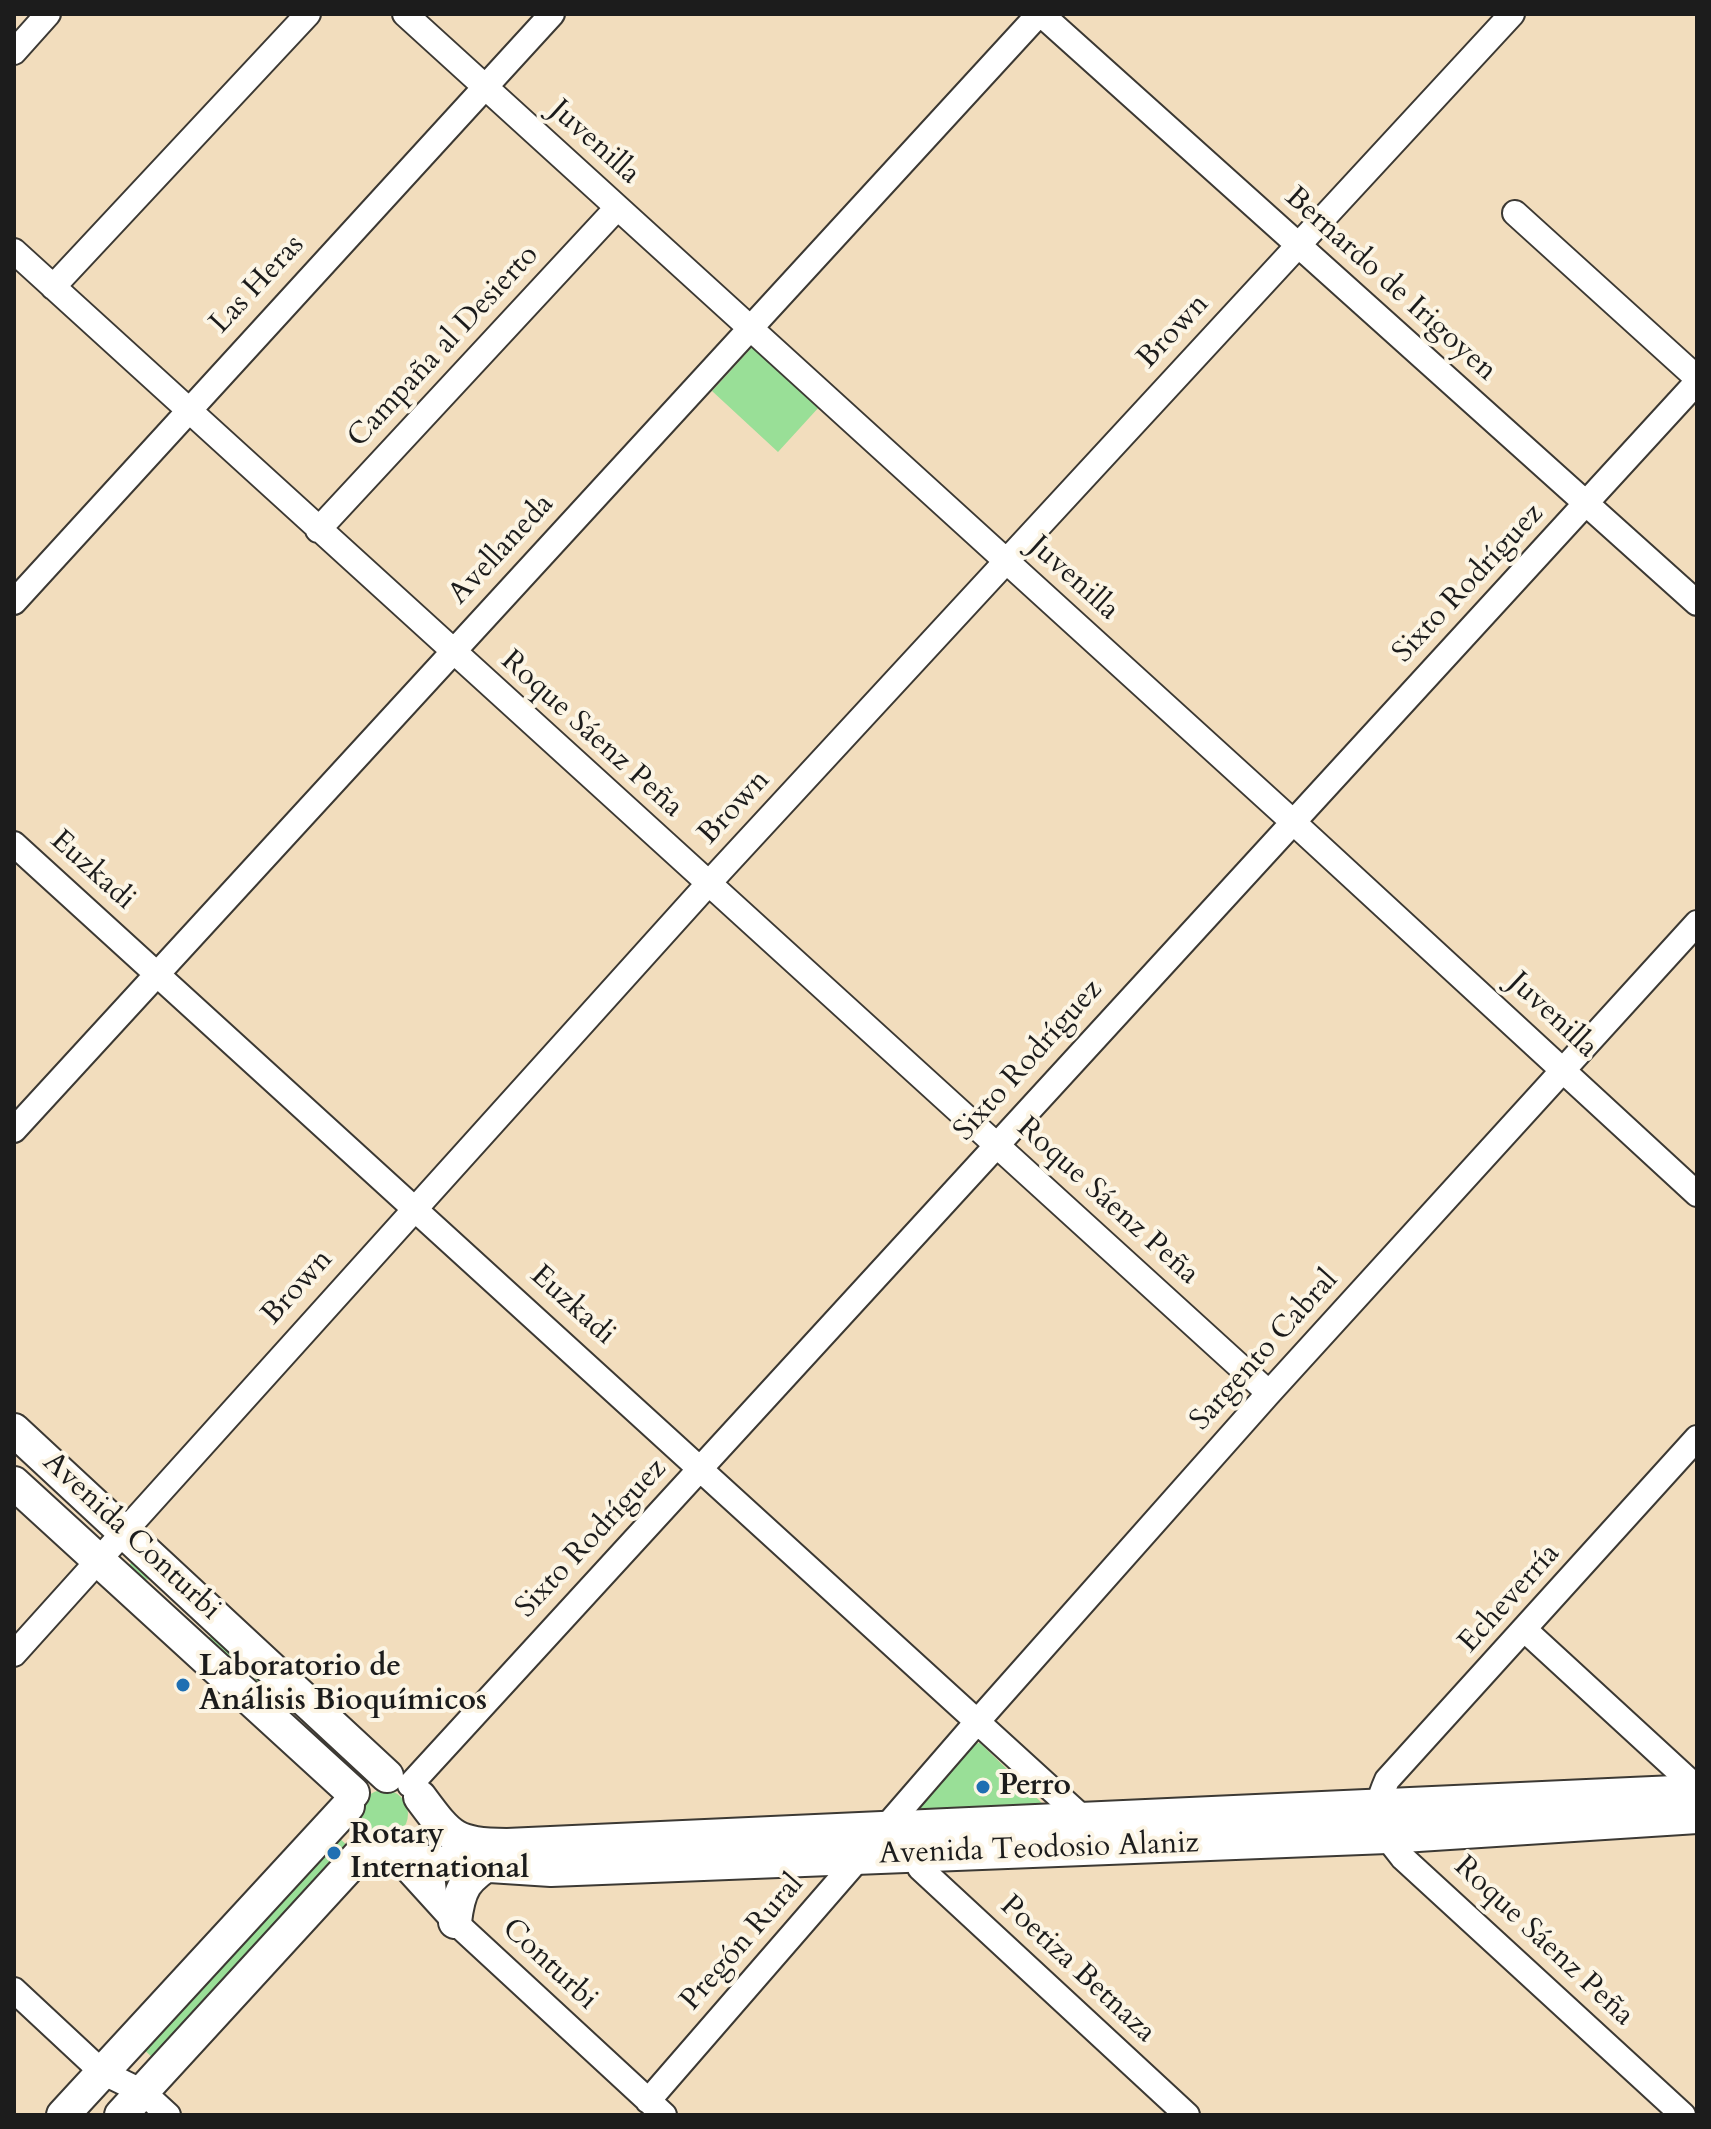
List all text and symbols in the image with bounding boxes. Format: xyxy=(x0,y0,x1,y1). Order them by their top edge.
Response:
street label: Juvenilla xyxy=(541,93,647,193)
street label: Bernardo de Irigoyen xyxy=(1277,180,1503,390)
street label: Las Heras xyxy=(203,228,313,342)
street label: Campaña al Desierto xyxy=(341,238,547,456)
street label: Brown xyxy=(1131,287,1217,377)
street label: Avellaneda xyxy=(442,487,562,613)
street label: Sixto Rodríguez xyxy=(1386,497,1552,671)
street label: Juvenilla xyxy=(1020,529,1126,629)
street label: Roque Sáenz Peña xyxy=(492,644,690,826)
street label: Brown xyxy=(692,763,778,853)
street label: Euzkadi xyxy=(42,824,142,918)
street label: Juvenilla xyxy=(1500,966,1604,1066)
street label: Sixto Rodríguez xyxy=(947,973,1111,1149)
street label: Roque Sáenz Peña xyxy=(1008,1111,1206,1293)
street label: Brown xyxy=(255,1243,341,1333)
street label: Euzkadi xyxy=(522,1259,622,1353)
street label: Sargento Cabral xyxy=(1183,1263,1347,1439)
street label: Avenida Conturbi xyxy=(35,1445,227,1629)
street label: Sixto Rodríguez xyxy=(509,1452,675,1626)
street label: Echeverría xyxy=(1452,1537,1568,1661)
place label: Laboratorio de Análisis Bioquímicos xyxy=(199,1650,487,1720)
marker: Laboratorio de Análisis Bioquímicos xyxy=(174,1676,192,1694)
place label: Perro xyxy=(999,1769,1071,1805)
marker: Perro xyxy=(974,1778,992,1796)
place label: Rotary International xyxy=(350,1818,529,1888)
street label: Avenida Teodosio Alaniz xyxy=(878,1826,1200,1874)
marker: Rotary International xyxy=(325,1844,343,1862)
street label: Roque Sáenz Peña xyxy=(1446,1849,1640,2035)
street label: Pregón Rural xyxy=(674,1867,812,2019)
street label: Poetiza Betnaza xyxy=(992,1889,1162,2051)
street label: Conturbi xyxy=(494,1912,604,2018)

